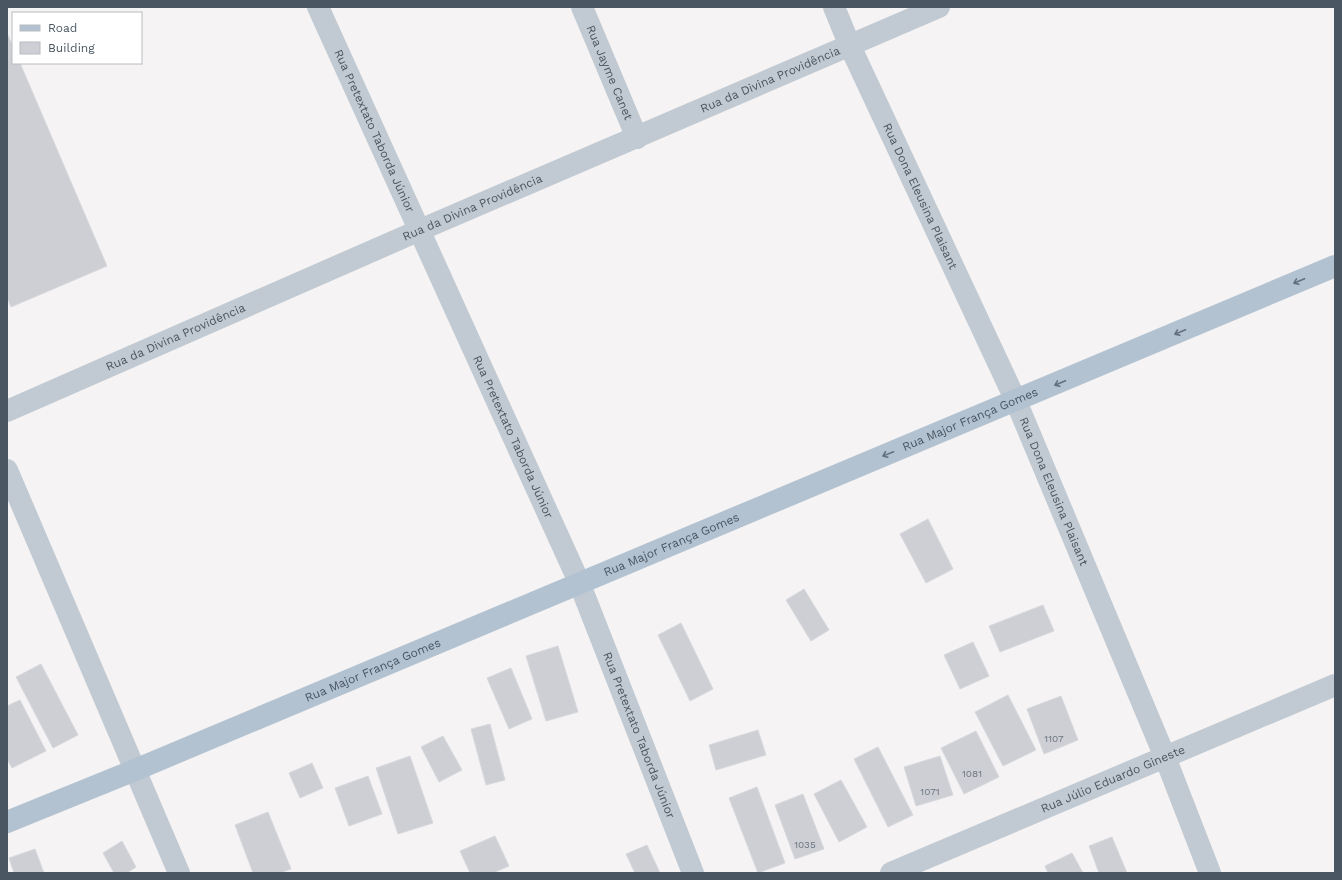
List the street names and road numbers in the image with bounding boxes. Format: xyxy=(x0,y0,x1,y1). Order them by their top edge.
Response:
street label: Rua Jayme Canet xyxy=(583,23,636,122)
street label: Rua da Divina Providência xyxy=(698,43,842,116)
street label: Rua Pretextato Taborda Júnior xyxy=(331,47,417,215)
street label: Rua Dona Eleusina Plaisant xyxy=(880,121,960,271)
street label: Rua da Divina Providência xyxy=(400,171,545,244)
street label: Rua da Divina Providência xyxy=(104,300,248,374)
street label: Rua Pretextato Taborda Júnior xyxy=(470,353,556,521)
street label: Rua Major França Gomes xyxy=(900,385,1040,454)
street label: Rua Dona Eleusina Plaisant xyxy=(1017,415,1091,568)
street label: Rua Major França Gomes xyxy=(602,510,741,579)
street label: Rua Major França Gomes xyxy=(303,635,443,705)
street label: Rua Pretextato Taborda Júnior xyxy=(600,650,678,820)
street label: Rua Júlio Eduardo Gineste xyxy=(1039,742,1187,816)

